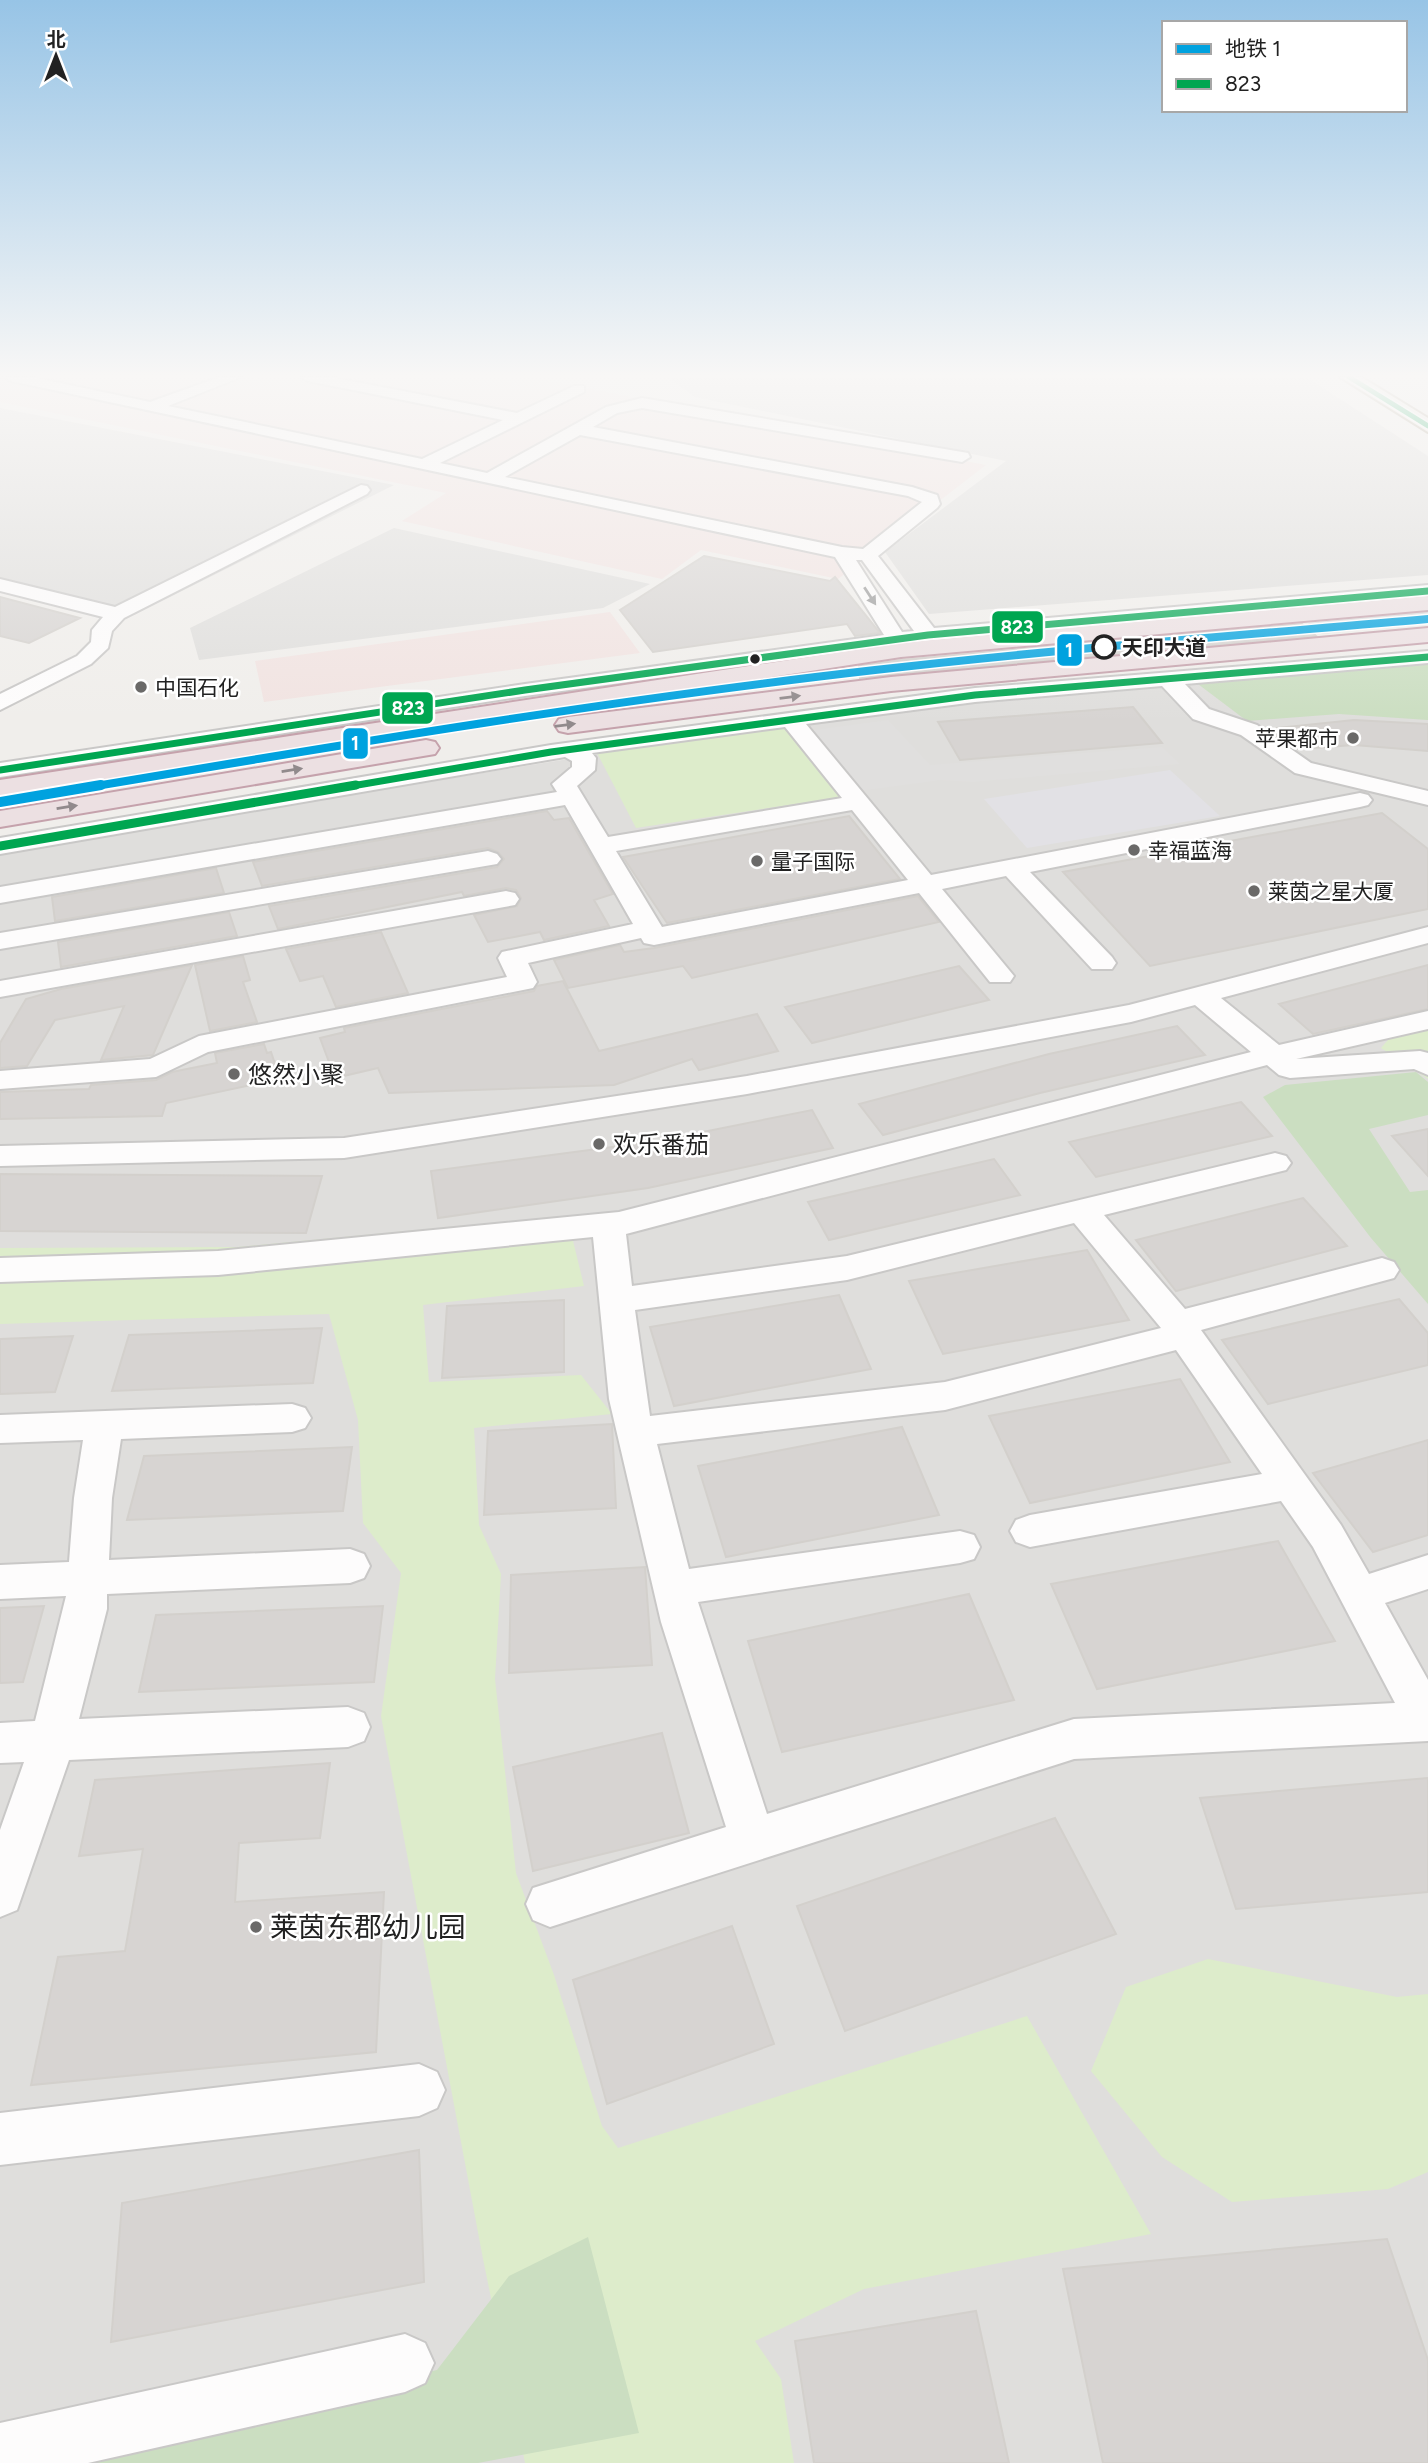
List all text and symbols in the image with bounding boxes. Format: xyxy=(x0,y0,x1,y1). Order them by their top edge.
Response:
north arrow xyxy=(21,21,91,91)
legend xyxy=(1162,21,1407,112)
text: 北 xyxy=(46,28,66,51)
text: 地铁 1 xyxy=(1225,36,1281,61)
text: 823 xyxy=(1225,71,1261,96)
one-way arrow xyxy=(863,587,876,606)
line badge: 823 xyxy=(991,610,1044,644)
text: 823 xyxy=(1000,616,1034,639)
line badge: 1 xyxy=(1056,633,1083,667)
marker: 天印大道 xyxy=(1092,635,1116,659)
place label: 天印大道 xyxy=(1122,635,1206,660)
text: 1 xyxy=(1065,639,1073,662)
unlabelled marker xyxy=(748,652,762,666)
place label: 中国石化 xyxy=(155,675,239,700)
marker: 中国石化 xyxy=(133,679,149,695)
line badge: 823 xyxy=(381,691,434,725)
one-way arrow xyxy=(779,691,801,702)
text: 823 xyxy=(391,697,425,720)
one-way arrow xyxy=(554,720,576,731)
place label: 苹果都市 xyxy=(1255,726,1339,751)
line badge: 1 xyxy=(342,727,369,760)
marker: 苹果都市 xyxy=(1345,730,1361,746)
text: 1 xyxy=(351,732,359,755)
one-way arrow xyxy=(281,764,303,775)
one-way arrow xyxy=(56,801,78,812)
place label: 幸福蓝海 xyxy=(1148,838,1232,863)
marker: 幸福蓝海 xyxy=(1126,842,1142,858)
place label: 量子国际 xyxy=(771,849,855,874)
marker: 量子国际 xyxy=(749,853,765,869)
place label: 莱茵之星大厦 xyxy=(1268,879,1394,904)
marker: 莱茵之星大厦 xyxy=(1246,883,1262,899)
place label: 悠然小聚 xyxy=(248,1060,344,1089)
marker: 悠然小聚 xyxy=(226,1066,242,1082)
place label: 欢乐番茄 xyxy=(613,1130,709,1159)
marker: 欢乐番茄 xyxy=(591,1136,607,1152)
place label: 莱茵东郡幼儿园 xyxy=(270,1910,466,1944)
marker: 莱茵东郡幼儿园 xyxy=(248,1919,264,1935)

